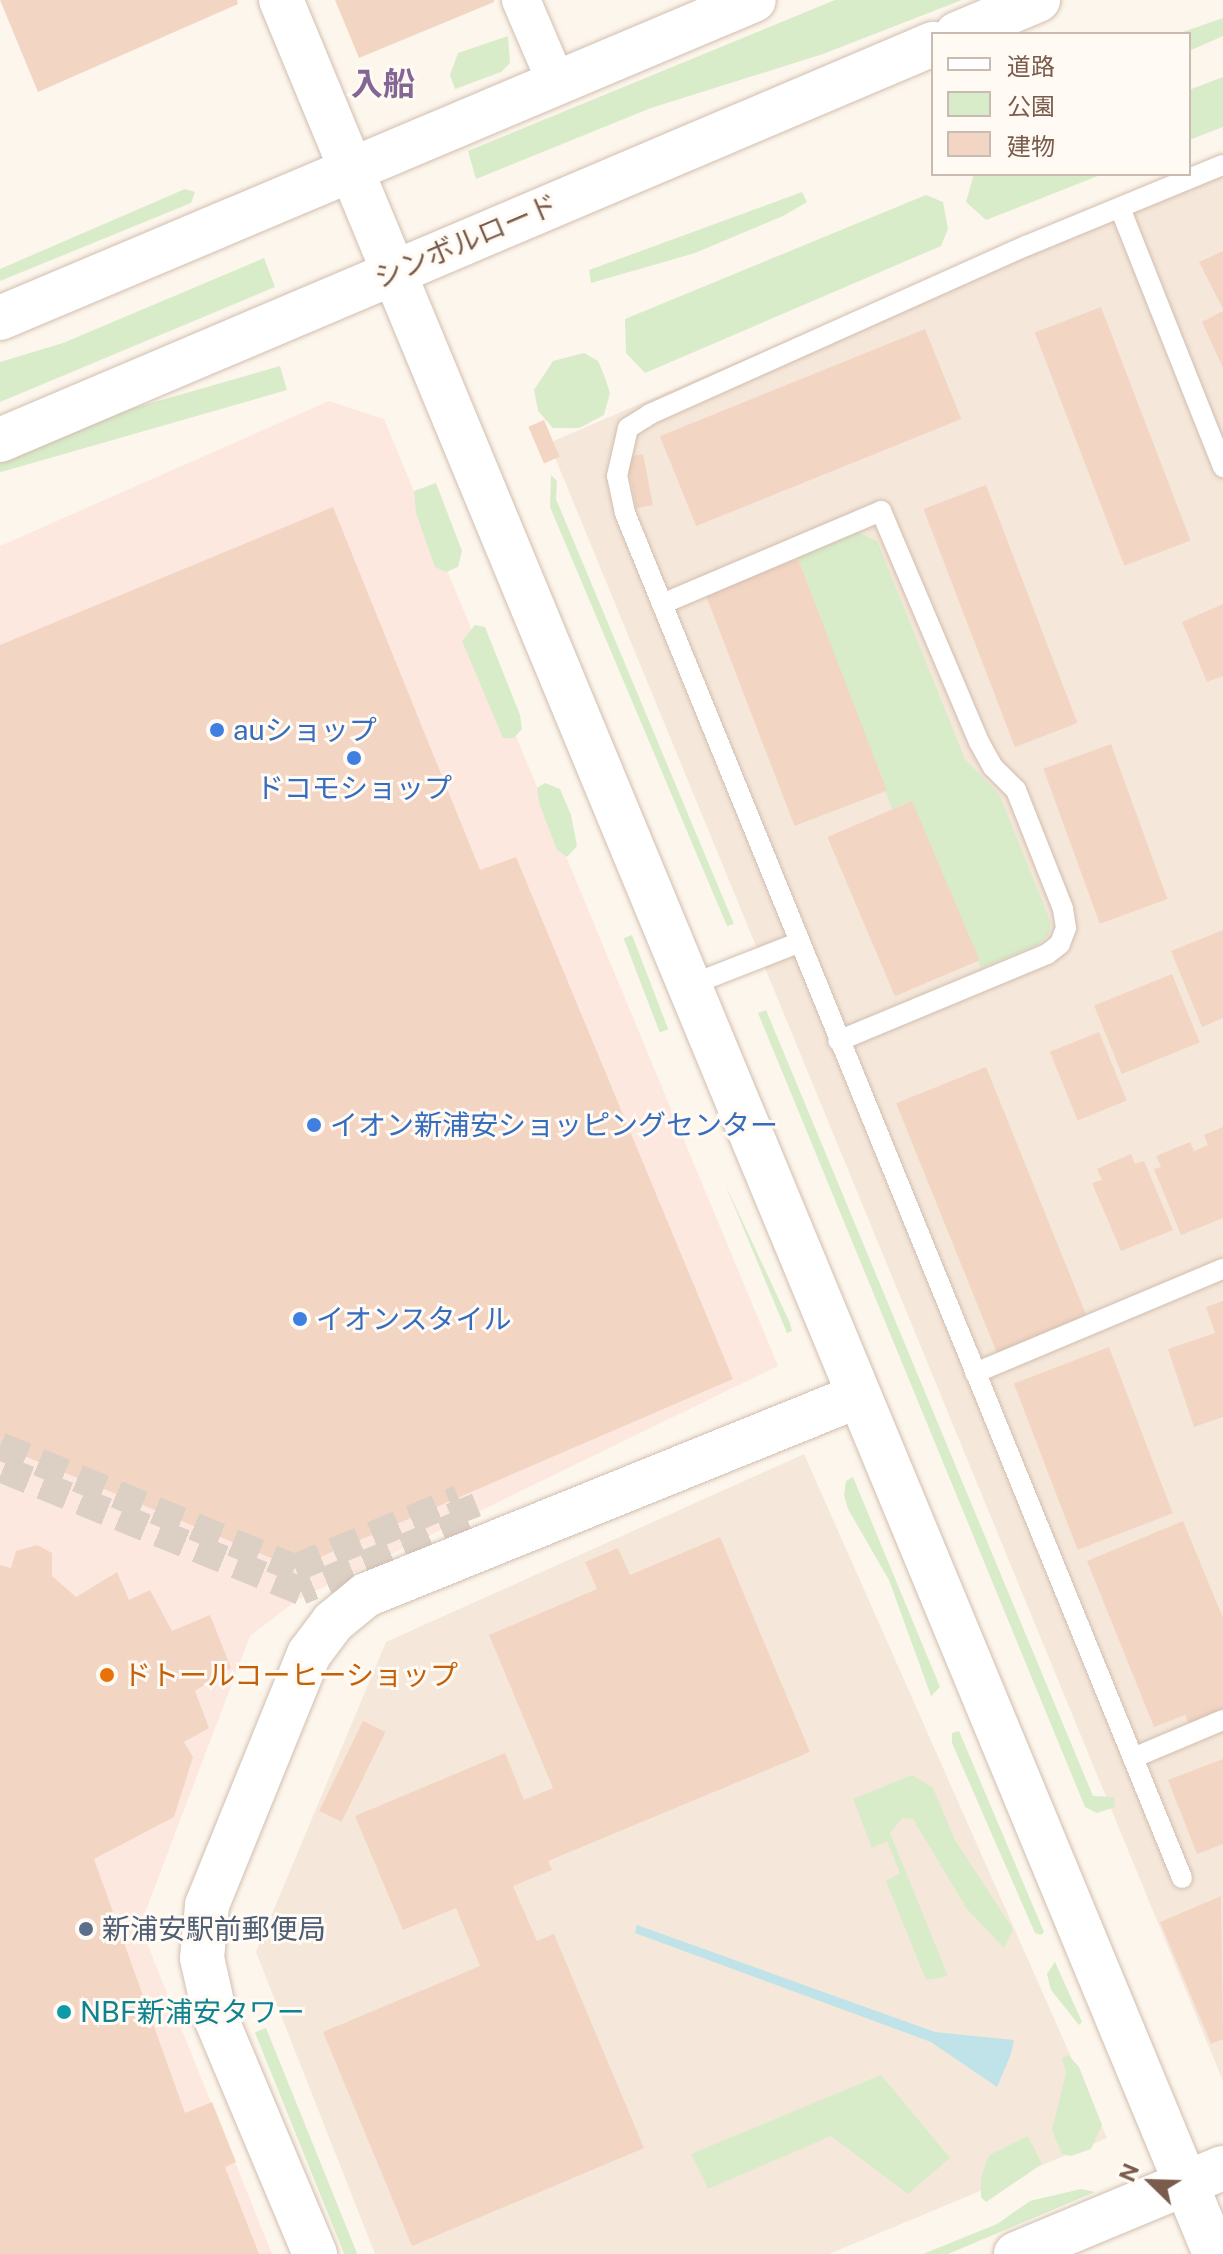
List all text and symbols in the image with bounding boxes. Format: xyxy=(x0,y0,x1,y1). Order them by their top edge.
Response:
legend xyxy=(931,32,1191,176)
text: 道路 xyxy=(1007,52,1055,80)
district label: 入船 xyxy=(351,65,415,103)
text: 公園 xyxy=(1007,92,1055,120)
text: 建物 xyxy=(1007,132,1055,160)
street label: シンボルロード xyxy=(369,187,563,295)
place label: auショップ xyxy=(233,713,377,747)
marker: auショップ xyxy=(208,721,226,739)
marker: ドコモショップ xyxy=(345,749,363,767)
place label: ドコモショップ xyxy=(256,771,452,805)
place label: イオン新浦安ショッピングセンター xyxy=(330,1108,778,1142)
marker: イオン新浦安ショッピングセンター xyxy=(305,1116,323,1134)
place label: イオンスタイル xyxy=(316,1302,512,1336)
marker: イオンスタイル xyxy=(291,1310,309,1328)
place label: ドトールコーヒーショップ xyxy=(123,1658,459,1692)
marker: ドトールコーヒーショップ xyxy=(98,1666,116,1684)
place label: 新浦安駅前郵便局 xyxy=(102,1912,326,1946)
marker: 新浦安駅前郵便局 xyxy=(77,1920,95,1938)
place label: NBF新浦安タワー xyxy=(80,1995,305,2029)
marker: NBF新浦安タワー xyxy=(55,2003,73,2021)
north arrow xyxy=(1111,2142,1191,2222)
text: N xyxy=(1114,2160,1144,2186)

